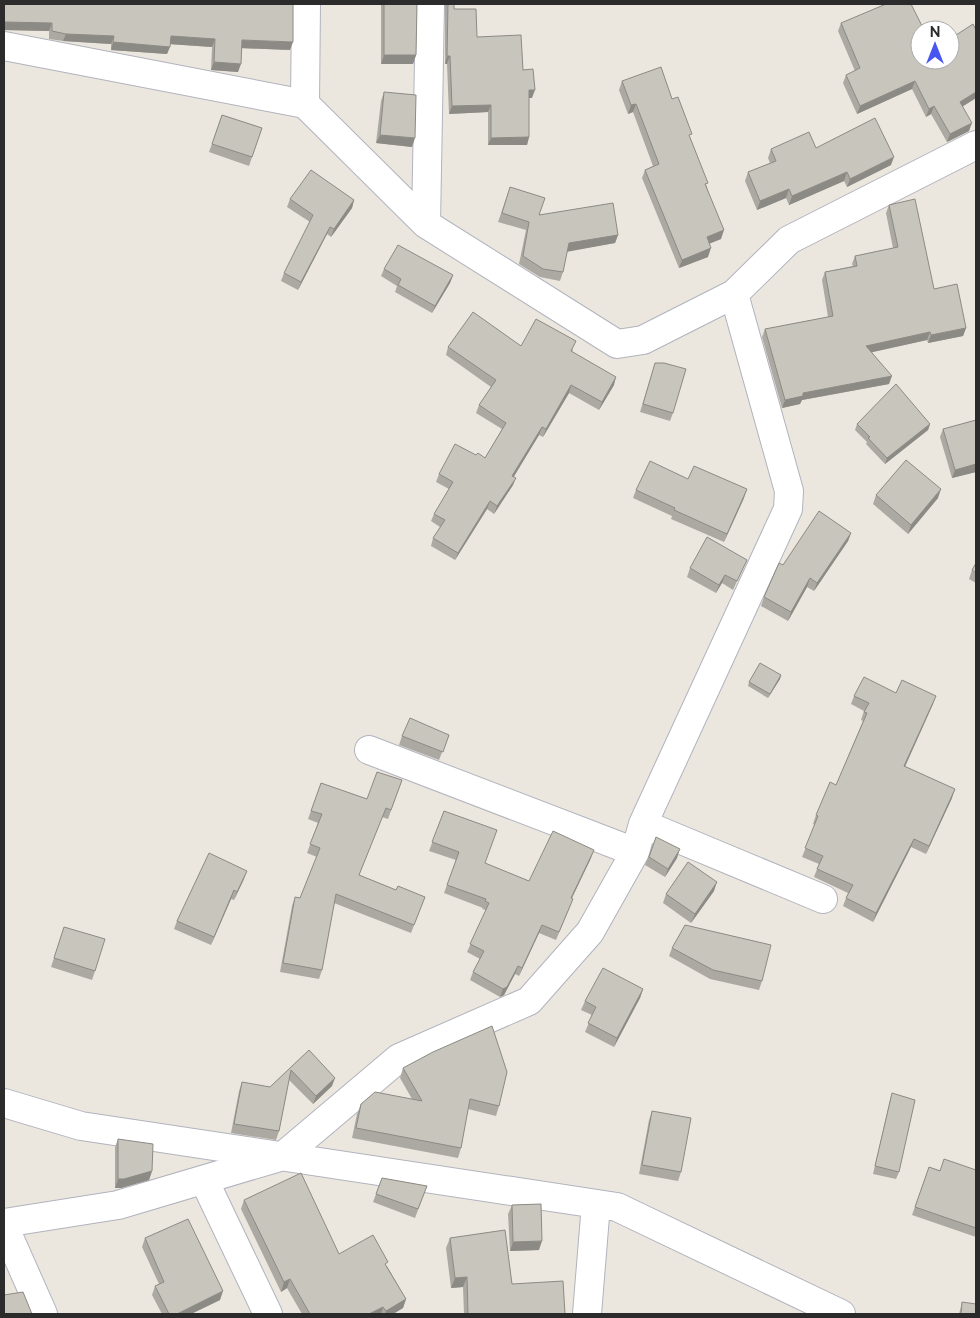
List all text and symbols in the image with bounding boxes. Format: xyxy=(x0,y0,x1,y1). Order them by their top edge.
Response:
north arrow xyxy=(910,20,960,70)
text: N xyxy=(930,24,940,40)

